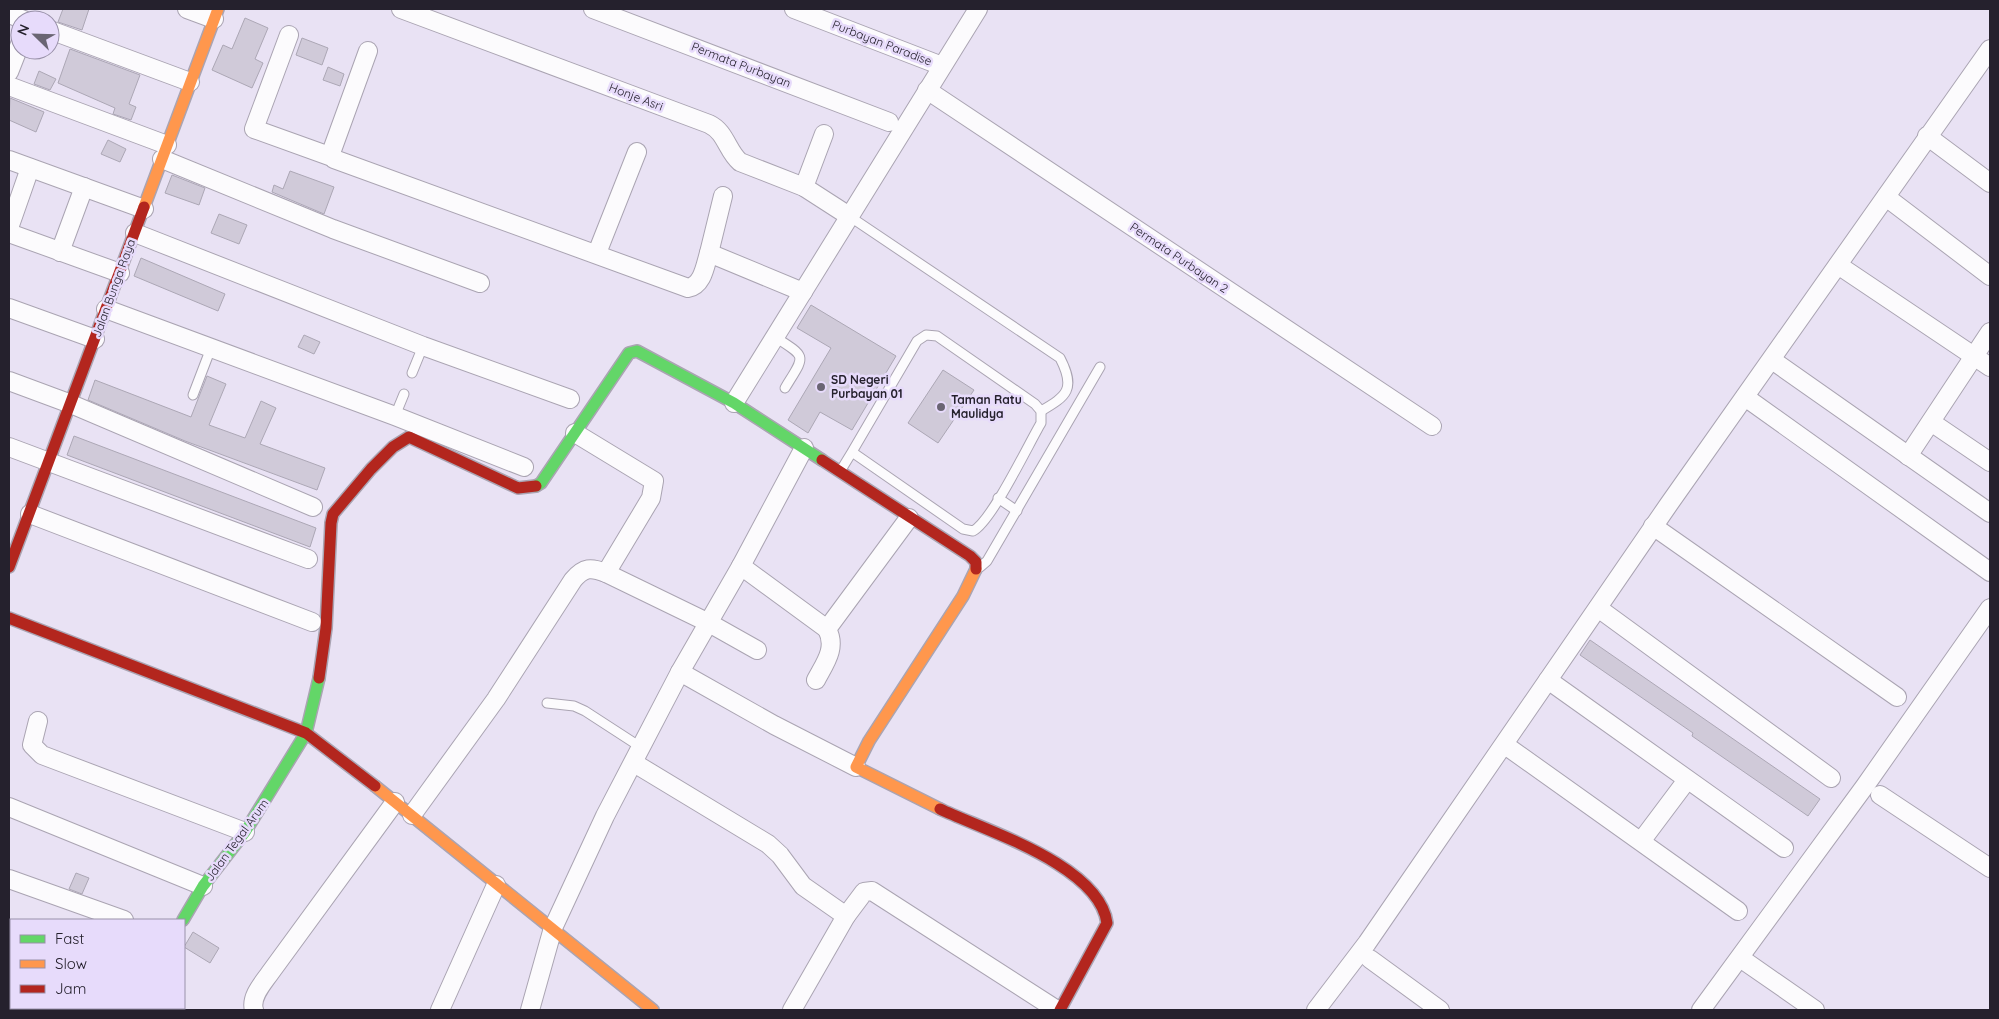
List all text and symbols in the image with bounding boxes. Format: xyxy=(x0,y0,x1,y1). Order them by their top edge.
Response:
north arrow xyxy=(10,10,60,60)
street label: Purbayan Paradise xyxy=(830,17,934,69)
text: N xyxy=(13,22,33,38)
street label: Permata Purbayan xyxy=(689,39,793,90)
street label: Honje Asri xyxy=(607,79,665,114)
street label: Permata Purbayan 2 xyxy=(1127,219,1232,296)
street label: Jalan Bunga Raya xyxy=(89,237,138,339)
place label: SD Negeri Purbayan 01 xyxy=(831,372,903,401)
marker: SD Negeri Purbayan 01 xyxy=(815,381,827,393)
place label: Taman Ratu Maulidya xyxy=(951,392,1022,421)
marker: Taman Ratu Maulidya xyxy=(935,401,947,413)
street label: Jalan Tegal Arum xyxy=(202,796,271,884)
legend xyxy=(10,919,185,1009)
text: Fast xyxy=(55,929,84,948)
text: Slow xyxy=(55,954,87,973)
text: Jam xyxy=(55,979,86,998)

